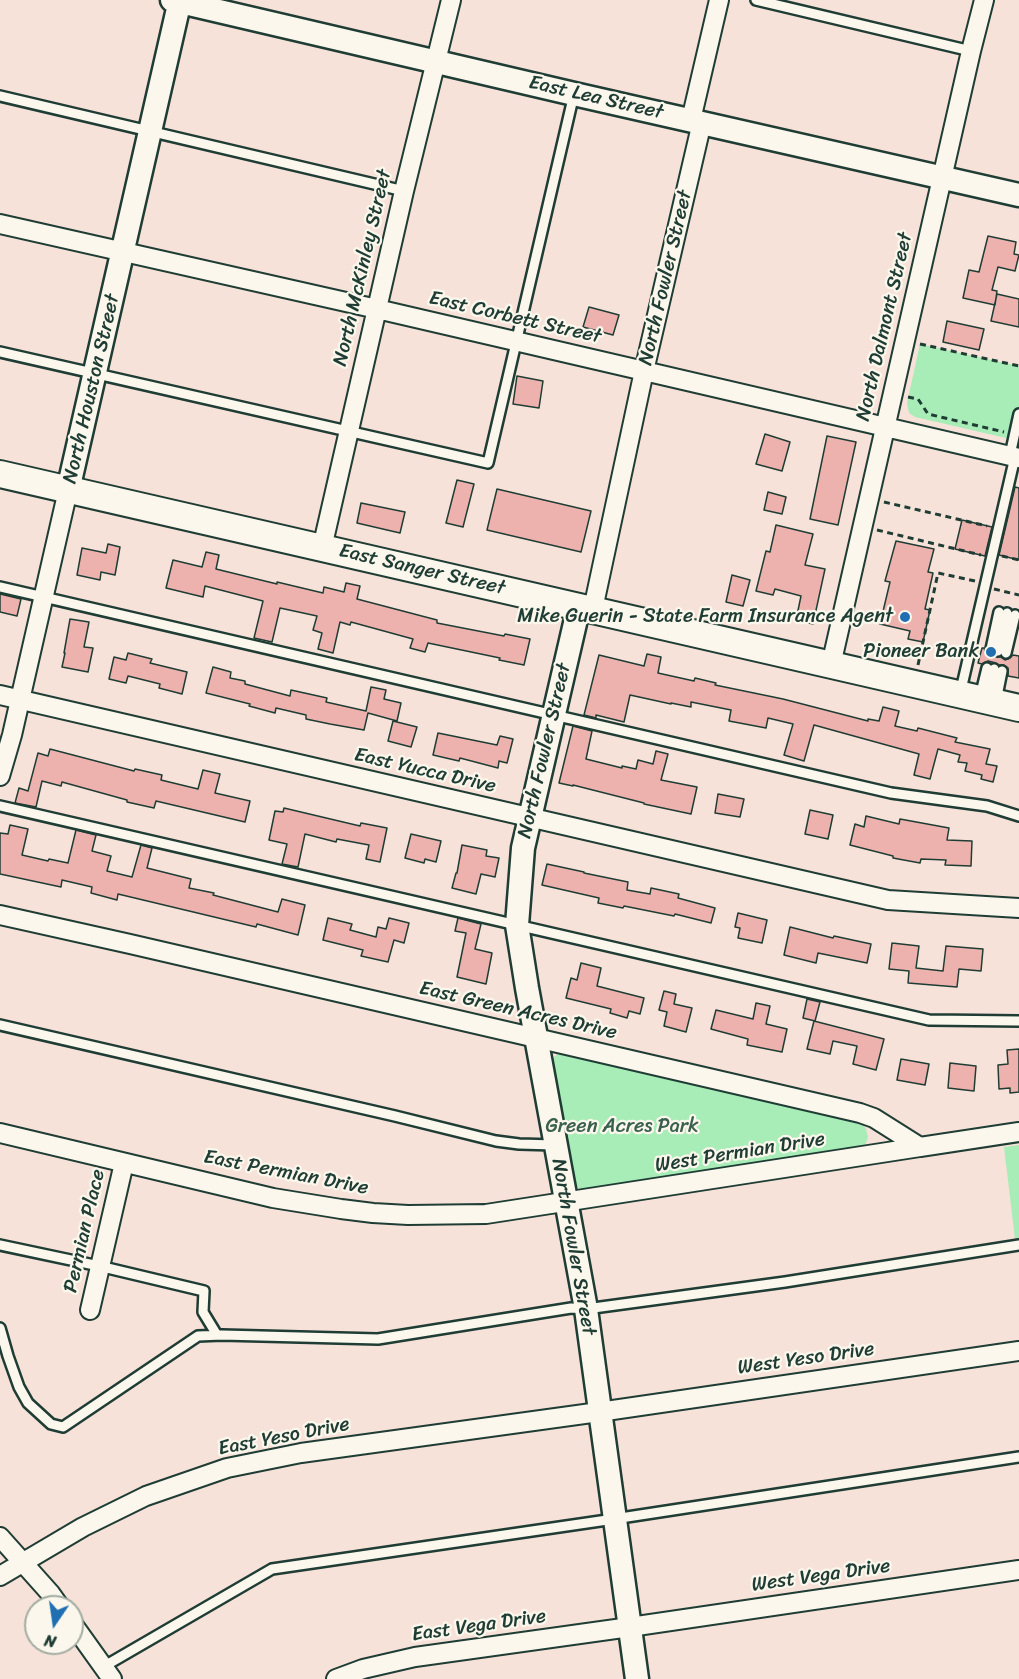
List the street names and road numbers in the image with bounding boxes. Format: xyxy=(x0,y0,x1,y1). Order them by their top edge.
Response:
street label: East Lea Street xyxy=(526,71,666,125)
street label: North McKinley Street xyxy=(329,167,397,369)
street label: North Fowler Street xyxy=(634,188,698,368)
street label: North Dalmont Street xyxy=(852,230,918,424)
street label: East Corbett Street xyxy=(427,287,603,349)
street label: North Houston Street xyxy=(59,292,125,486)
street label: East Sanger Street xyxy=(337,539,507,601)
street label: North Fowler Street xyxy=(513,661,577,841)
street label: East Yucca Drive xyxy=(352,743,498,799)
street label: East Green Acres Drive xyxy=(417,977,619,1045)
street label: West Permian Drive xyxy=(653,1128,827,1178)
street label: East Permian Drive xyxy=(202,1145,370,1201)
street label: North Fowler Street xyxy=(546,1157,600,1337)
street label: Permian Place xyxy=(59,1167,111,1295)
street label: West Yeso Drive xyxy=(736,1338,876,1380)
street label: East Yeso Drive xyxy=(216,1413,352,1461)
street label: West Vega Drive xyxy=(750,1554,892,1598)
street label: East Vega Drive xyxy=(410,1605,548,1647)

